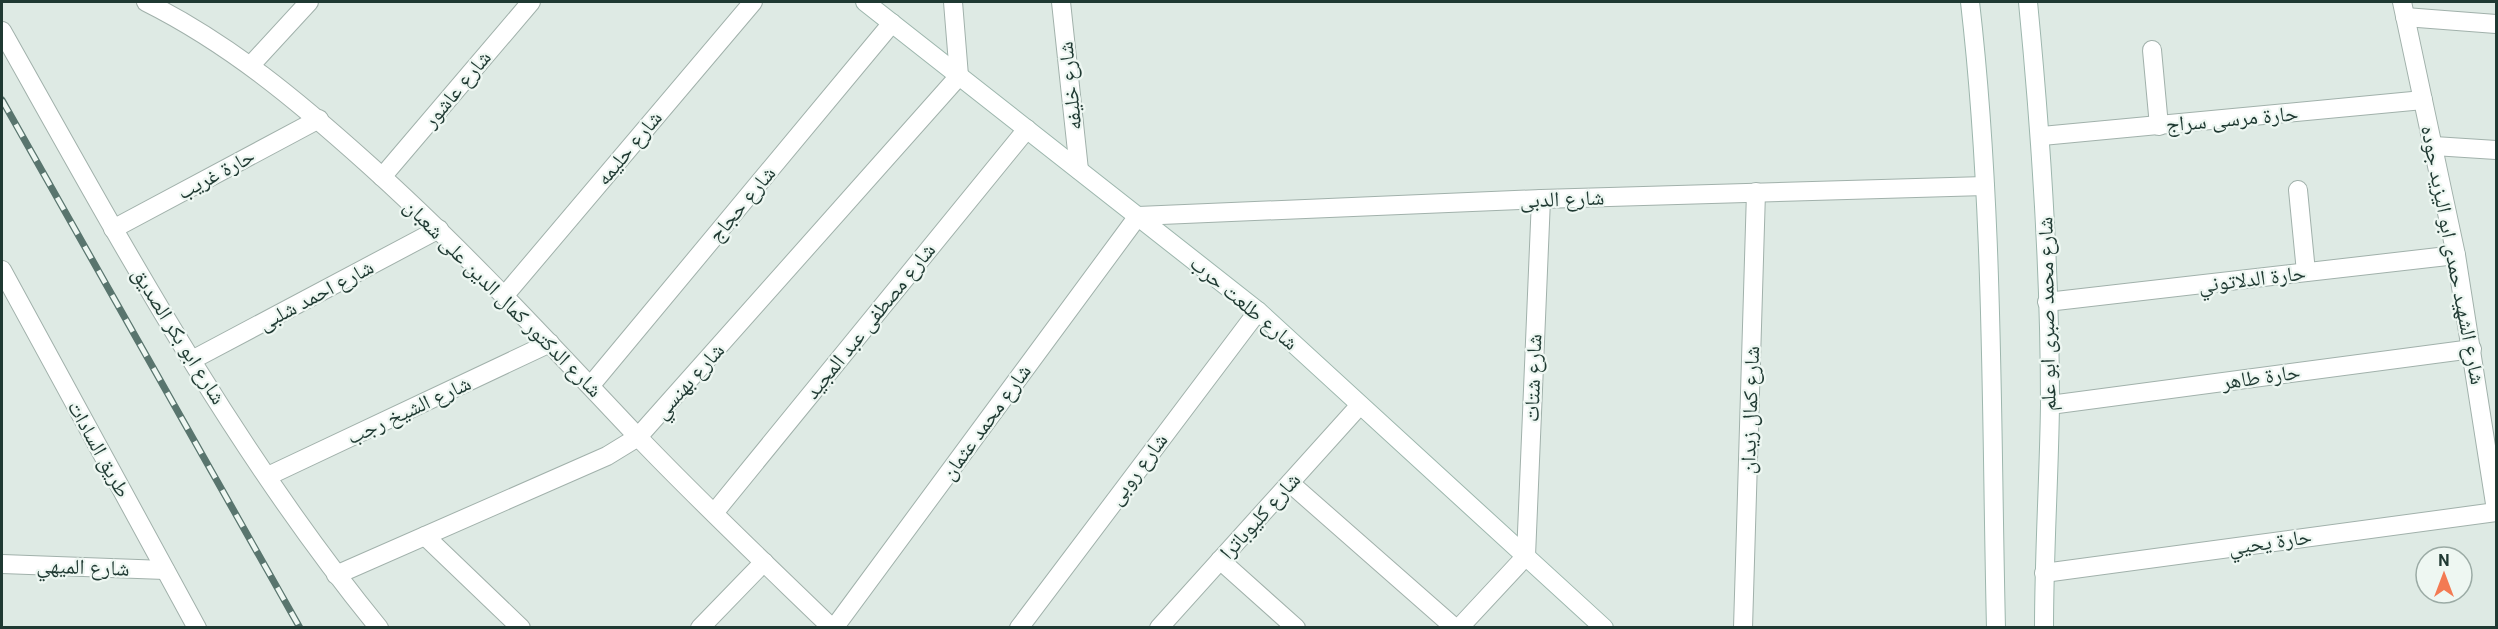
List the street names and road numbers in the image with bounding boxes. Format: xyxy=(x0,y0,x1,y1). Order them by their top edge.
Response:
street label: شارع خليفه xyxy=(1053,40,1088,131)
street label: شارع عاشور xyxy=(417,46,497,134)
street label: حارة مرسى سراج xyxy=(2165,101,2299,138)
street label: شارع حليمه xyxy=(591,106,668,191)
street label: شارع الشهيد حمدى ابو اليزيد جوده xyxy=(2415,123,2490,387)
street label: حارة غريب xyxy=(173,144,259,204)
street label: شارع حجاج xyxy=(704,161,781,247)
street label: شارع الدبى xyxy=(1519,186,1605,213)
street label: شارع الدكتور كمال الدين على شعبان xyxy=(398,194,607,403)
street label: شارع محمد صبرى ابو علم xyxy=(2033,217,2063,411)
street label: شارع مصطفى عبد المجيد xyxy=(800,238,941,404)
street label: شارع طلعت حرب xyxy=(1185,251,1303,356)
street label: شارع احمد شلبى xyxy=(254,255,378,336)
street label: حارة الدلاتوني xyxy=(2197,261,2308,302)
street label: شارع ابو بكر الصديق xyxy=(127,263,231,409)
street label: شارع شتات xyxy=(1519,334,1548,422)
street label: شارع بهنسي xyxy=(649,338,732,427)
street label: شارع كمال زيدان xyxy=(1736,346,1765,474)
street label: شارع محمد عثمان xyxy=(936,360,1037,485)
street label: حارة طاهر xyxy=(2219,360,2302,395)
street label: شارع الشيخ رجب xyxy=(343,371,475,450)
street label: طريق السادات xyxy=(62,396,135,502)
street label: شارع روبى xyxy=(1103,429,1173,510)
street label: شارع كليوباترا xyxy=(1215,468,1306,565)
street label: حارة يحيي xyxy=(2227,524,2314,564)
street label: شارع الميهي xyxy=(36,553,130,585)

